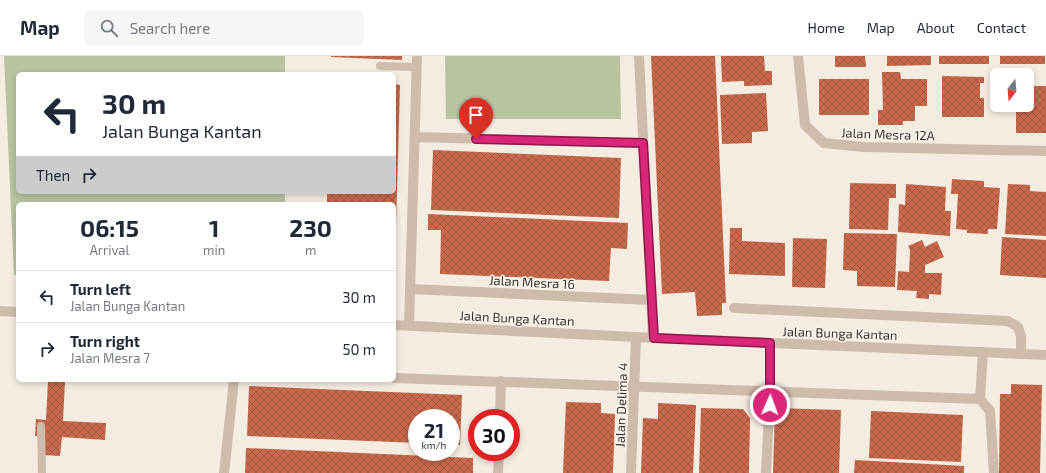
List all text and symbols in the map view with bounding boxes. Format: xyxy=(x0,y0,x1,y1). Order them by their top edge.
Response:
search box xyxy=(84,10,364,46)
text: Map xyxy=(20,16,60,39)
icon: search xyxy=(98,17,120,39)
text: Search here xyxy=(130,19,210,37)
text: Home xyxy=(808,19,845,36)
text: Map xyxy=(867,19,895,36)
text: About xyxy=(917,19,955,36)
text: Contact xyxy=(977,19,1026,36)
north arrow xyxy=(990,68,1034,112)
map controls xyxy=(990,68,1034,112)
text: 30 m xyxy=(102,86,166,120)
icon: left xyxy=(36,88,88,140)
pin xyxy=(459,98,493,139)
icon: arrive xyxy=(465,104,487,126)
text: Jalan Bunga Kantan xyxy=(102,120,262,142)
street label: Jalan Mesra 12A xyxy=(841,124,935,144)
icon: right xyxy=(78,164,100,186)
text: Then xyxy=(36,166,70,184)
text: 06:15 xyxy=(80,213,139,242)
text: 1 xyxy=(209,213,219,242)
text: 230 xyxy=(289,213,332,242)
text: Arrival xyxy=(90,242,129,258)
text: min xyxy=(203,242,225,258)
text: m xyxy=(305,242,316,258)
street label: Jalan Mesra 16 xyxy=(489,272,575,292)
text: Turn left xyxy=(70,280,131,298)
icon: left xyxy=(36,286,58,308)
text: 30 m xyxy=(342,288,376,306)
text: Jalan Bunga Kantan xyxy=(70,298,185,314)
street label: Jalan Bunga Kantan xyxy=(459,307,575,329)
street label: Jalan Bunga Kantan xyxy=(782,323,898,343)
text: Turn right xyxy=(70,332,140,350)
icon: right xyxy=(36,338,58,360)
text: 50 m xyxy=(342,340,376,358)
text: Jalan Mesra 7 xyxy=(70,350,150,366)
street label: Jalan Delima 4 xyxy=(612,362,630,448)
position arrow xyxy=(749,384,791,426)
speed limit sign: 30 xyxy=(468,409,520,461)
text: 21 xyxy=(424,418,444,442)
text: km/h xyxy=(422,439,446,451)

